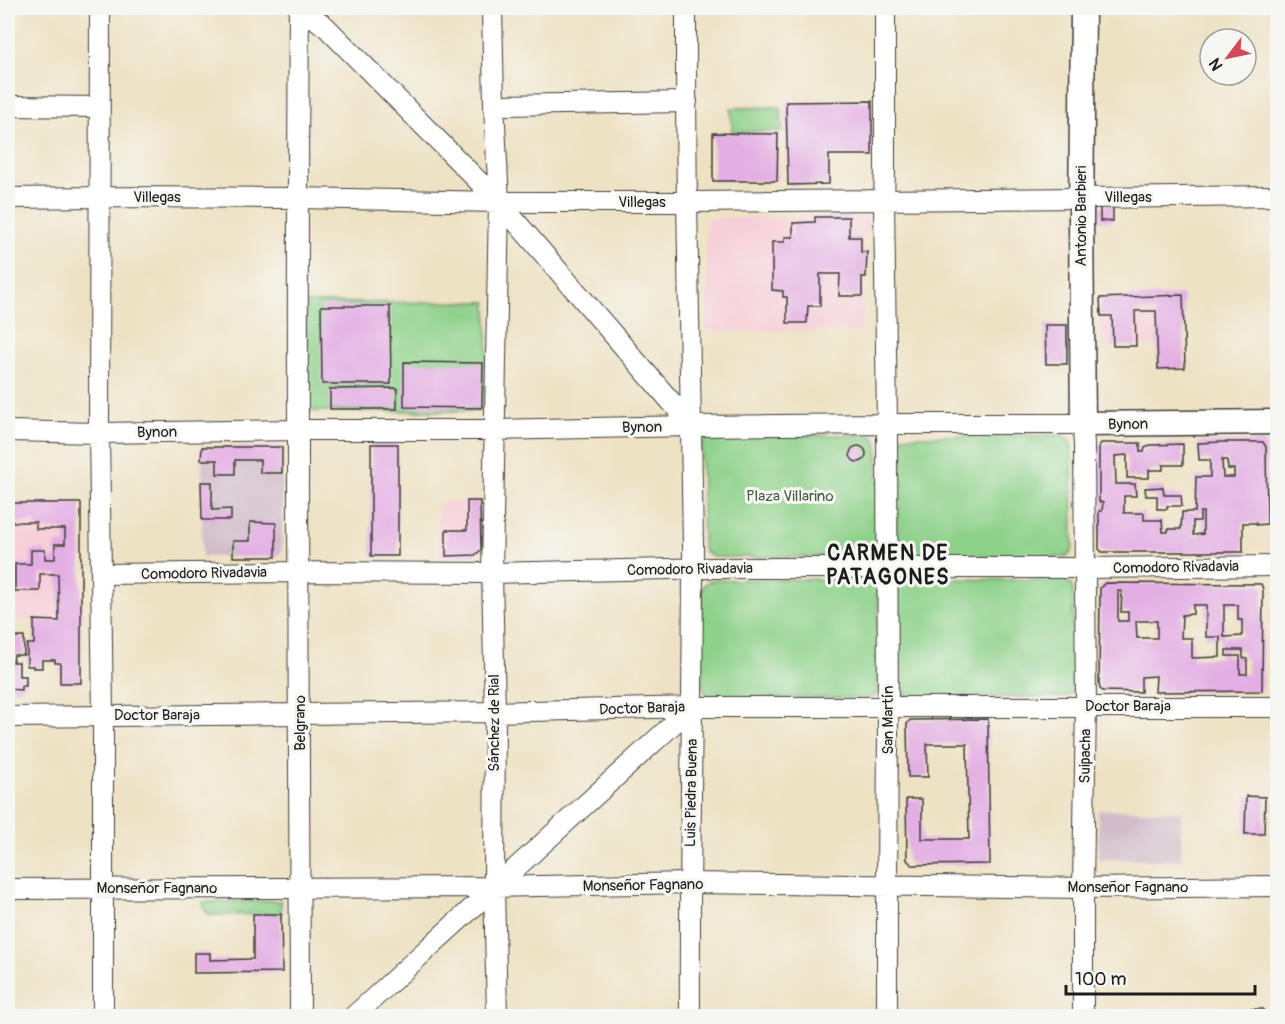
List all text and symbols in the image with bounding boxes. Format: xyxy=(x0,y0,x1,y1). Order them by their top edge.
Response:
north arrow xyxy=(1198,27,1258,87)
text: N xyxy=(1205,54,1227,74)
street label: Antonio Barbieri xyxy=(1072,165,1091,266)
street label: Villegas xyxy=(133,188,181,207)
street label: Villegas xyxy=(1104,188,1152,207)
street label: Villegas xyxy=(618,193,666,212)
street label: Bynon xyxy=(1108,415,1148,434)
street label: Bynon xyxy=(622,418,662,437)
street label: Bynon xyxy=(137,423,177,442)
park label: Plaza Villarino xyxy=(746,487,834,506)
district label: CARMEN DE PATAGONES xyxy=(826,540,950,591)
street label: Comodoro Rivadavia xyxy=(1113,557,1239,578)
street label: Comodoro Rivadavia xyxy=(627,559,753,580)
street label: Comodoro Rivadavia xyxy=(141,563,267,584)
street label: Sánchez de Rial xyxy=(485,674,504,772)
street label: San Martín xyxy=(879,686,898,754)
street label: Belgrano xyxy=(291,695,310,751)
street label: Doctor Baraja xyxy=(1085,697,1171,716)
street label: Doctor Baraja xyxy=(599,698,685,719)
street label: Doctor Baraja xyxy=(114,706,200,725)
street label: Suipacha xyxy=(1076,729,1095,783)
street label: Luis Piedra Buena xyxy=(681,739,702,847)
street label: Monseñor Fagnano xyxy=(582,875,704,896)
street label: Monseñor Fagnano xyxy=(1068,878,1188,897)
street label: Monseñor Fagnano xyxy=(97,879,217,898)
scale bar xyxy=(1066,958,1255,996)
text: 100 m xyxy=(1075,968,1127,991)

